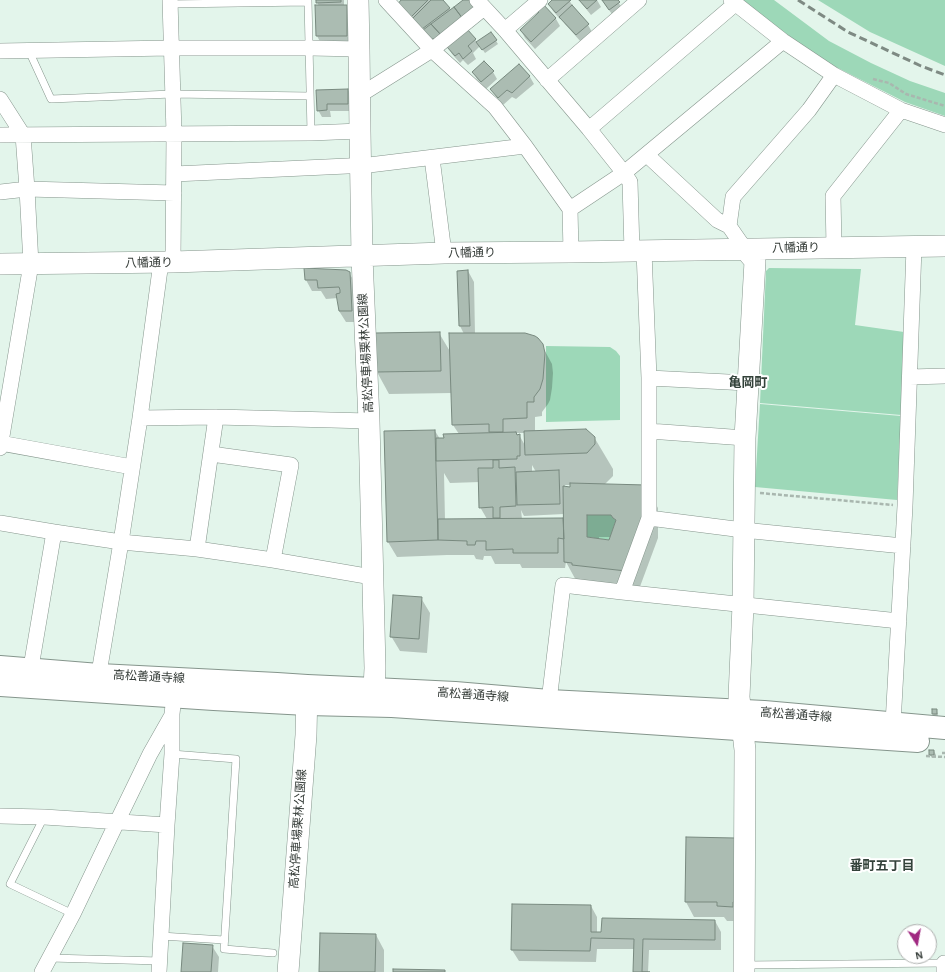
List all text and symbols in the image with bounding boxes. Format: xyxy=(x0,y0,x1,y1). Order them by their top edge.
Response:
street label: 八幡通り xyxy=(772,240,820,256)
street label: 八幡通り xyxy=(448,245,496,261)
street label: 八幡通り xyxy=(125,255,173,271)
street label: 高松停車場栗林公園線 xyxy=(356,293,376,413)
district label: 亀岡町 xyxy=(729,375,767,391)
street label: 高松善通寺線 xyxy=(113,668,185,686)
street label: 高松善通寺線 xyxy=(437,685,509,705)
street label: 高松善通寺線 xyxy=(760,705,832,725)
street label: 高松停車場栗林公園線 xyxy=(287,769,309,889)
district label: 番町五丁目 xyxy=(850,858,914,874)
north arrow xyxy=(897,924,937,964)
text: N xyxy=(914,949,924,961)

